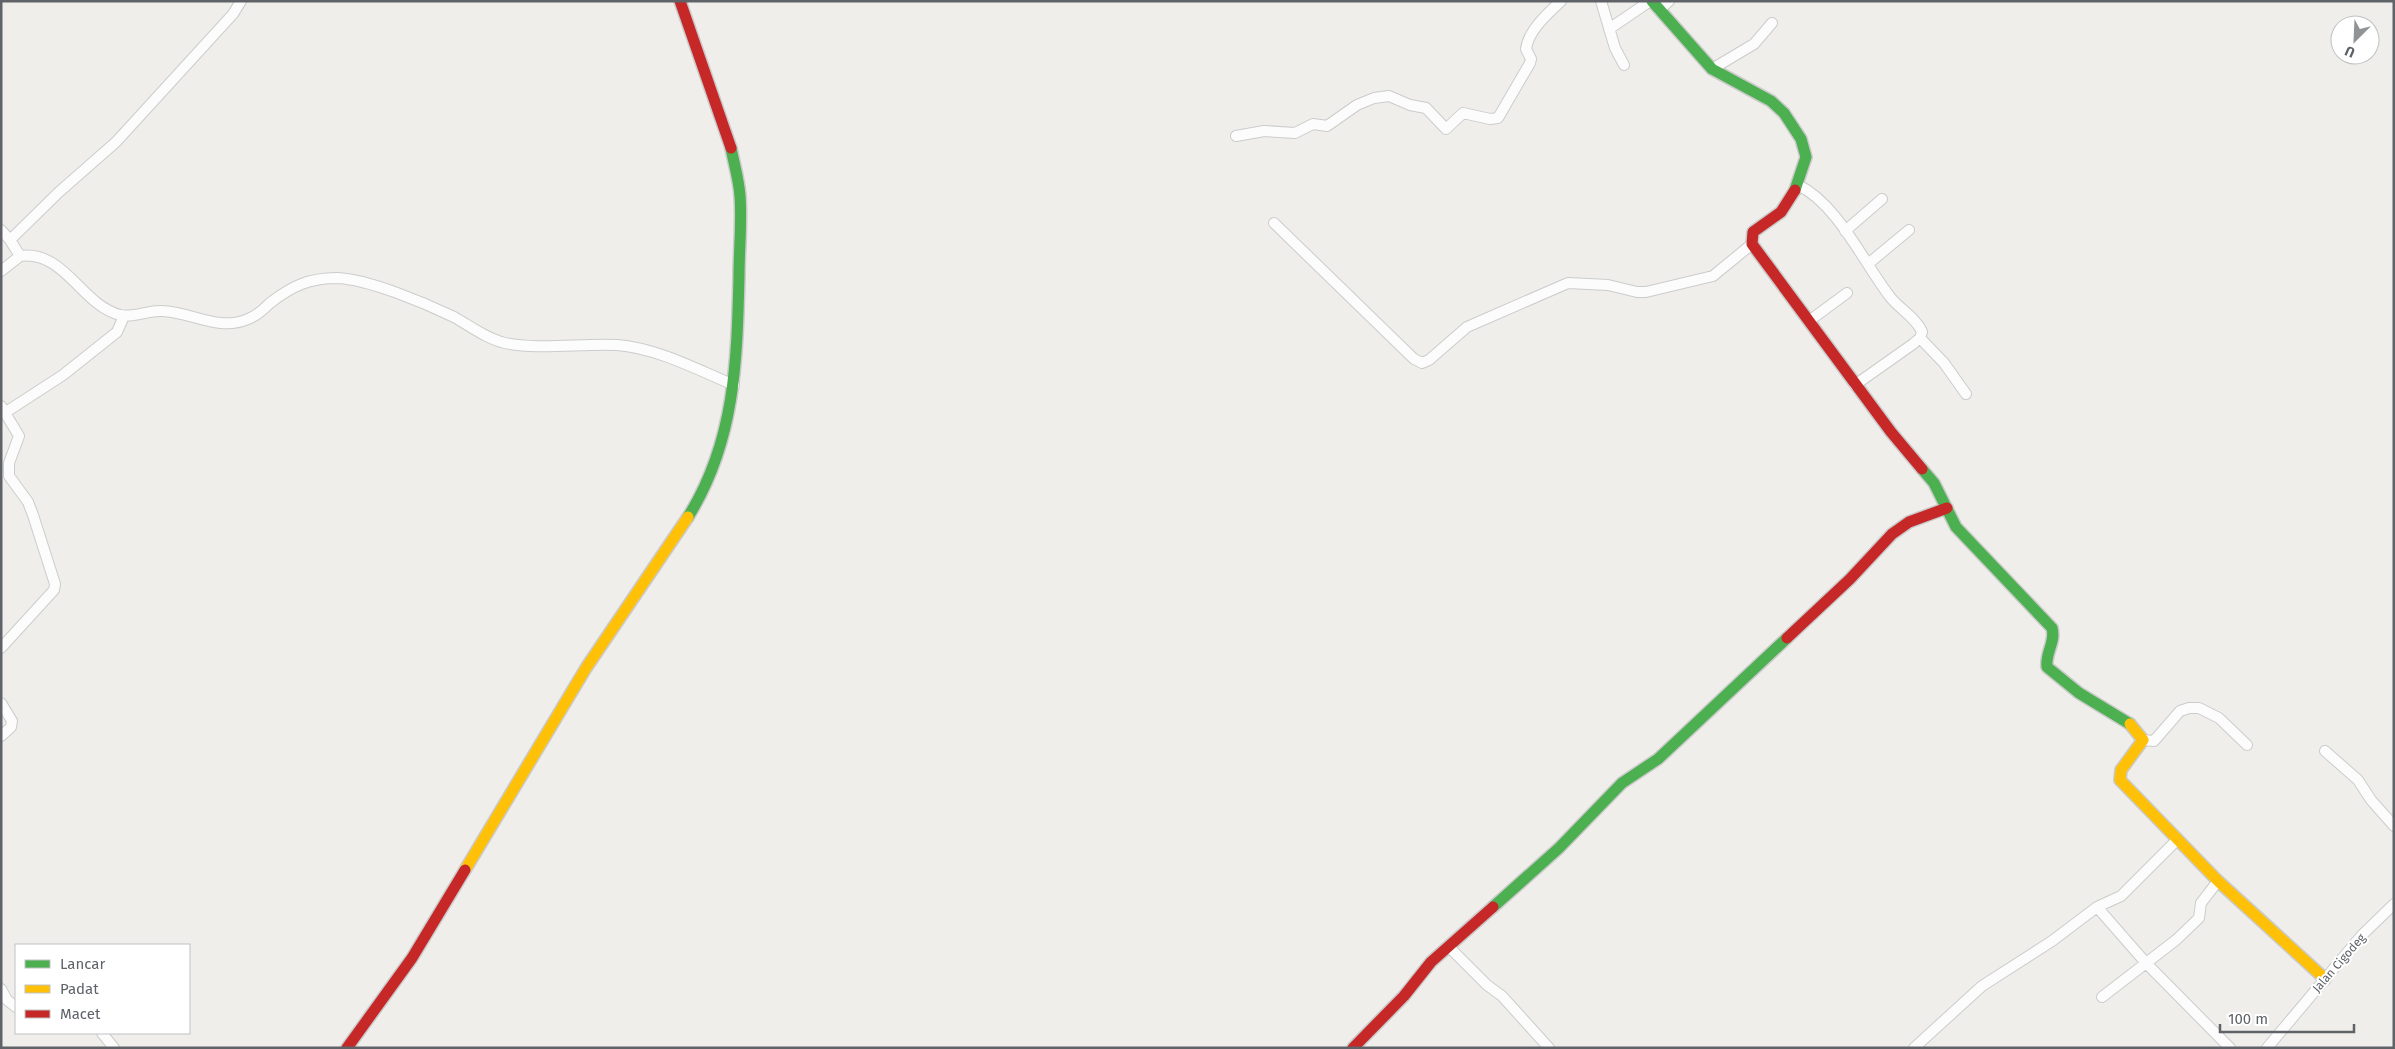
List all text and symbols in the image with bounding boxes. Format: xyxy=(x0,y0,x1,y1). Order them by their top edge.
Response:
north arrow xyxy=(2330,15,2380,65)
text: U xyxy=(2342,42,2358,61)
street label: Jalan Cigodeg xyxy=(2310,930,2369,995)
legend xyxy=(15,944,190,1034)
text: Lancar xyxy=(60,955,105,973)
text: Padat xyxy=(60,980,99,998)
scale bar xyxy=(2220,1002,2354,1034)
text: Macet xyxy=(60,1005,101,1023)
text: 100 m xyxy=(2228,1010,2268,1028)

